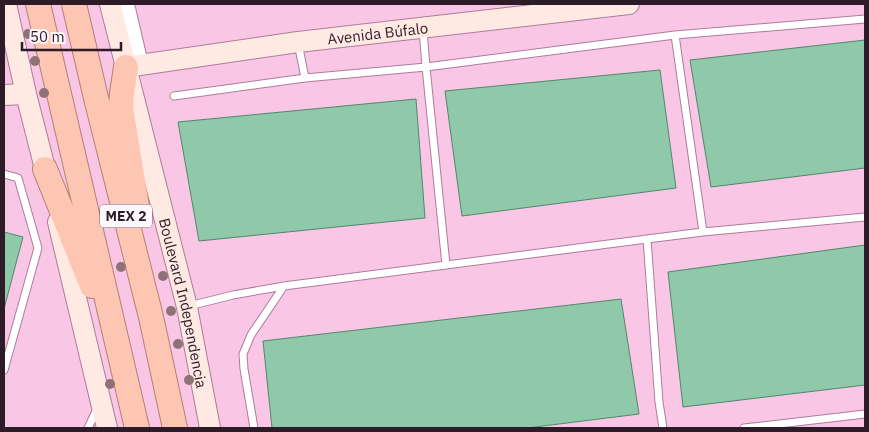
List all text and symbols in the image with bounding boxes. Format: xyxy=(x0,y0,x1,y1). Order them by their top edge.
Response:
street label: Avenida Búfalo xyxy=(326,18,429,48)
scale bar xyxy=(22,20,121,52)
text: 50 m xyxy=(30,27,65,46)
road number: MEX 2 xyxy=(100,205,152,228)
street label: Boulevard Independencia xyxy=(155,216,212,390)

